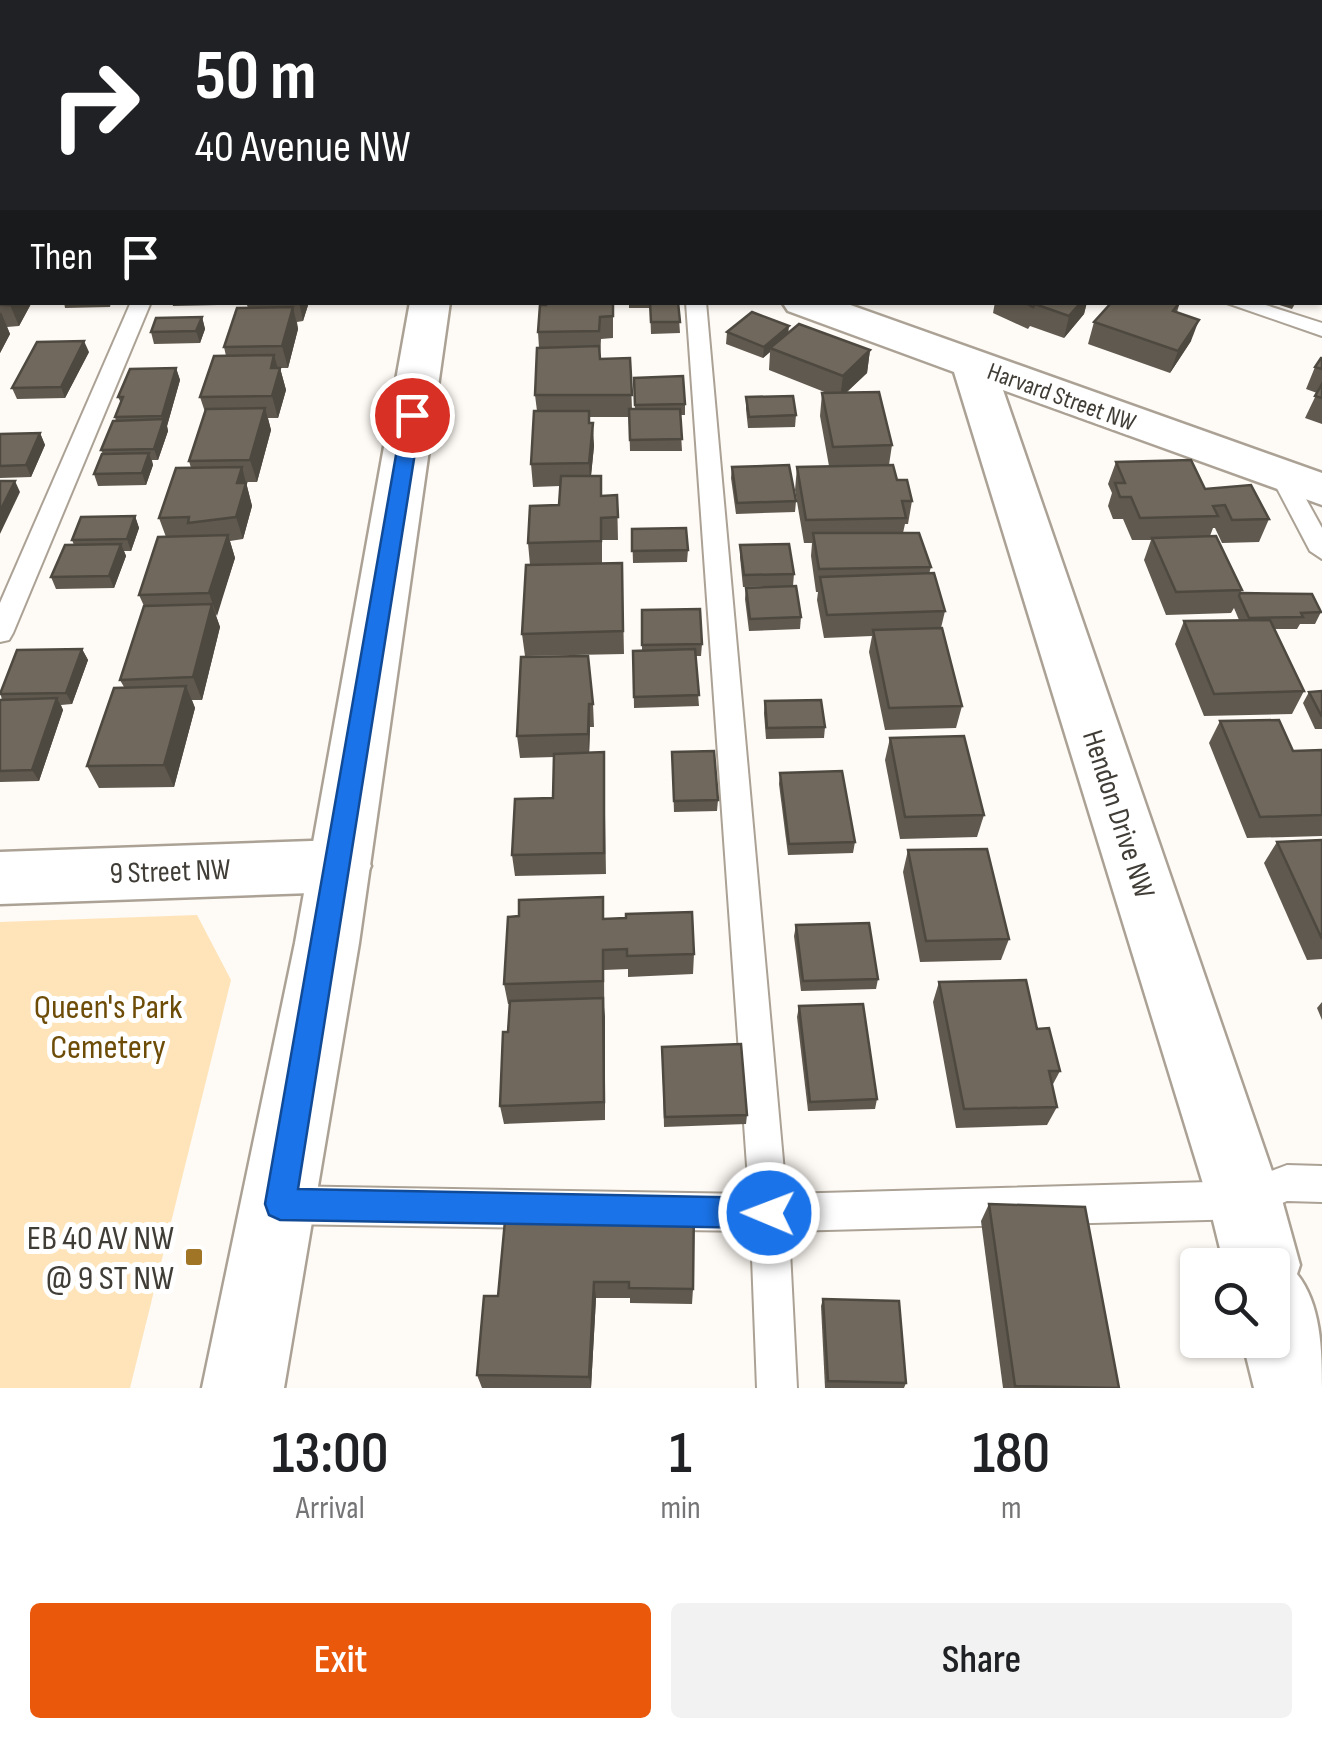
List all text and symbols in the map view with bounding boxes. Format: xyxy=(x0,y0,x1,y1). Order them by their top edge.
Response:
text: 50 m xyxy=(195,35,316,119)
icon: right xyxy=(30,40,160,170)
text: 40 Avenue NW xyxy=(195,120,410,175)
icon: arrive xyxy=(113,230,168,285)
text: Then xyxy=(30,235,93,280)
street label: Harvard Street NW xyxy=(983,356,1140,439)
pin xyxy=(370,373,455,458)
icon: arrive xyxy=(385,388,440,443)
street label: Hendon Drive NW xyxy=(1074,726,1162,903)
street label: 9 Street NW xyxy=(109,852,232,892)
park label: Queen's Park Cemetery xyxy=(34,986,183,1069)
position arrow xyxy=(717,1161,821,1265)
place label: EB 40 AV NW @ 9 ST NW xyxy=(27,1217,174,1300)
marker: EB 40 AV NW @ 9 ST NW xyxy=(183,1246,205,1268)
map controls xyxy=(1180,1248,1290,1358)
button: search xyxy=(1180,1248,1290,1358)
text: 13:00 xyxy=(272,1418,389,1490)
text: 1 xyxy=(669,1418,692,1490)
text: 180 xyxy=(972,1418,1050,1490)
text: Arrival xyxy=(296,1489,365,1528)
text: min xyxy=(660,1489,701,1528)
text: m xyxy=(1001,1489,1022,1528)
button: Exit xyxy=(30,1603,651,1718)
button: Share xyxy=(671,1603,1292,1718)

